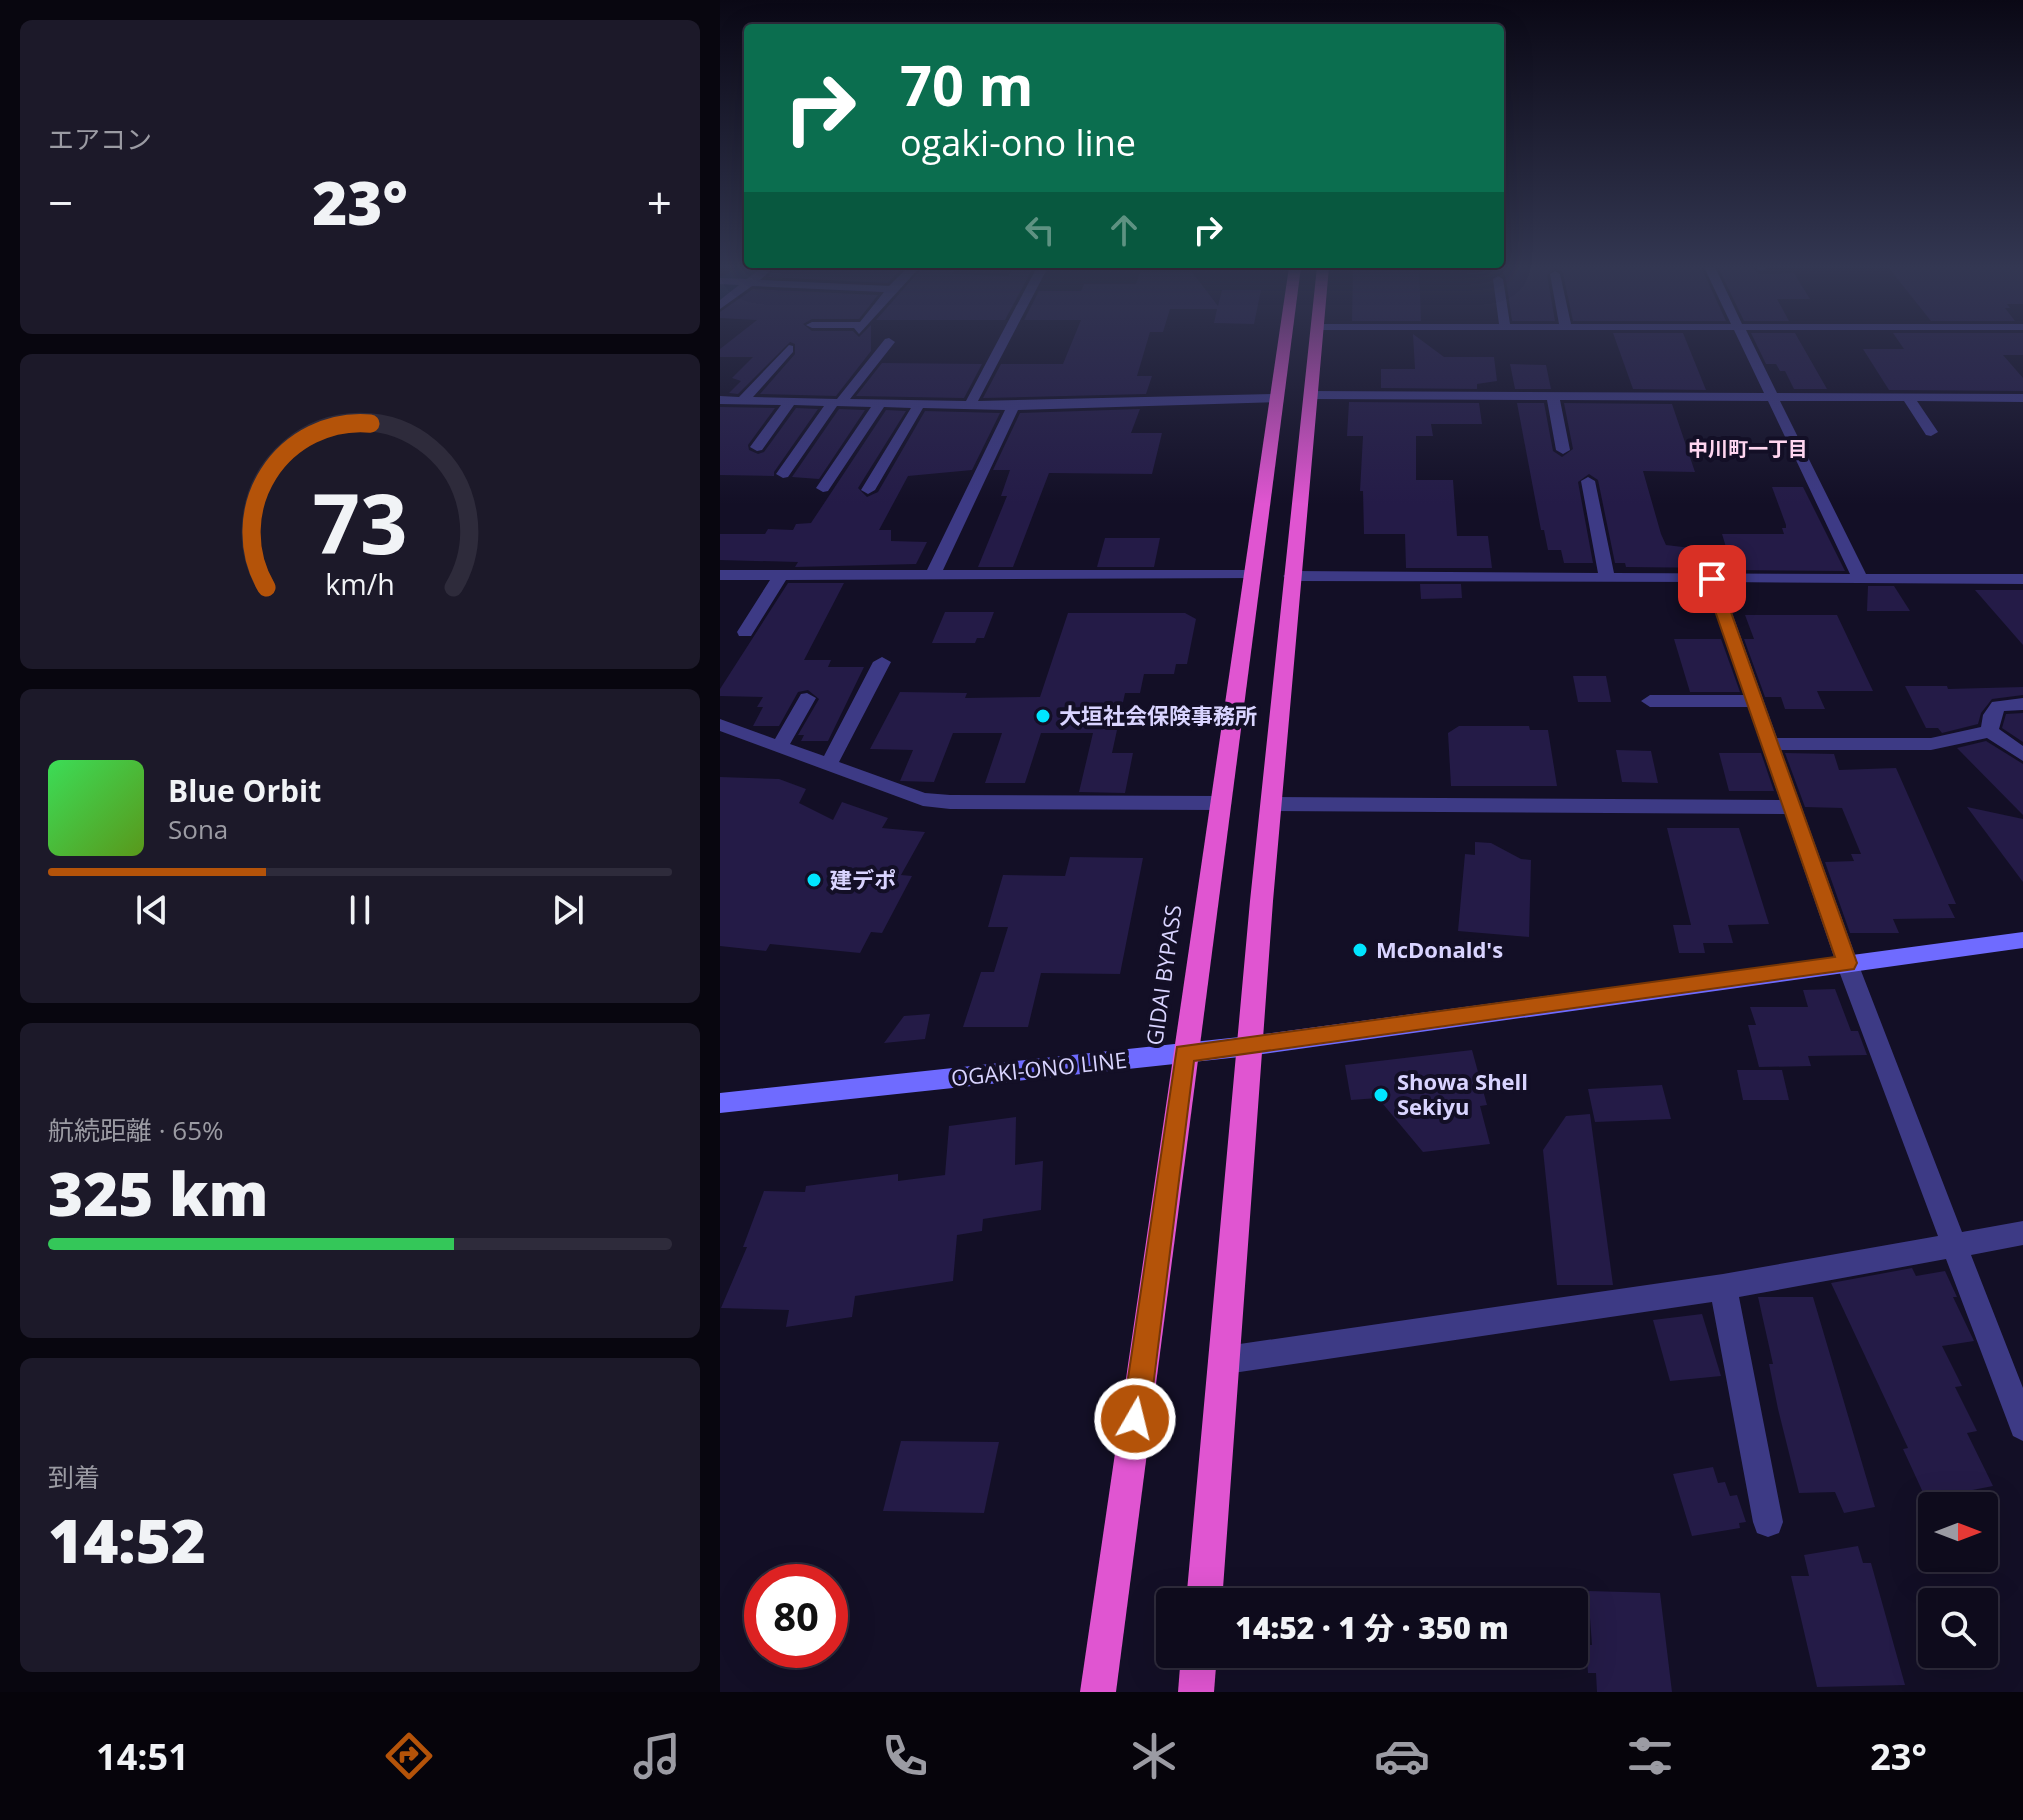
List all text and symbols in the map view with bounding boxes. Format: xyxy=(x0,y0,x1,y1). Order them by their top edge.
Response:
text: 70 m xyxy=(900,46,1034,122)
icon: right xyxy=(768,56,872,160)
text: ogaki-ono line xyxy=(900,118,1136,167)
text: エアコン xyxy=(48,121,152,157)
text: 23° xyxy=(312,161,408,243)
text: − xyxy=(48,172,73,232)
text: + xyxy=(647,172,672,232)
icon: left xyxy=(1018,208,1062,252)
icon: ahead xyxy=(1102,208,1146,252)
icon: right xyxy=(1186,208,1230,252)
district label: 中川町一丁目 xyxy=(1688,435,1808,462)
text: 73 xyxy=(312,464,408,577)
pin xyxy=(1678,545,1746,613)
icon: arrive xyxy=(1690,557,1734,601)
text: km/h xyxy=(325,564,395,603)
place label: 大垣社会保険事務所 xyxy=(1059,700,1257,730)
marker: 大垣社会保険事務所 xyxy=(1034,707,1052,725)
text: Blue Orbit xyxy=(168,770,321,811)
text: Sona xyxy=(168,811,228,847)
place label: 建デポ xyxy=(830,864,896,894)
marker: 建デポ xyxy=(805,871,823,889)
icon: previous xyxy=(130,888,174,932)
icon: pause xyxy=(338,888,382,932)
icon: next xyxy=(546,888,590,932)
street label: GIDAI BYPASS xyxy=(1138,903,1188,1047)
place label: McDonald's xyxy=(1376,934,1503,964)
marker: McDonald's xyxy=(1351,941,1369,959)
street label: OGAKI-ONO LINE xyxy=(949,1044,1128,1092)
place label: Showa Shell Sekiyu xyxy=(1397,1066,1528,1121)
marker: Showa Shell Sekiyu xyxy=(1372,1086,1390,1104)
text: 航続距離 · 65% xyxy=(48,1112,224,1148)
text: 325 km xyxy=(48,1152,269,1234)
position arrow xyxy=(1093,1377,1177,1461)
text: 到着 xyxy=(48,1459,100,1495)
north arrow xyxy=(1918,1492,1998,1572)
map controls xyxy=(1918,1492,1998,1668)
text: 14:52 xyxy=(48,1499,206,1581)
speed limit sign: 80 xyxy=(744,1564,848,1668)
button: search xyxy=(1918,1588,1998,1668)
text: 14:52 · 1 分 · 350 m xyxy=(1235,1607,1509,1648)
icon: directions xyxy=(381,1728,437,1784)
icon: music xyxy=(629,1728,685,1784)
icon: phone xyxy=(877,1728,933,1784)
icon: climate xyxy=(1126,1728,1182,1784)
icon: car xyxy=(1374,1728,1430,1784)
icon: filters xyxy=(1622,1728,1678,1784)
text: 14:51 xyxy=(96,1732,189,1781)
text: 23° xyxy=(1870,1732,1927,1781)

